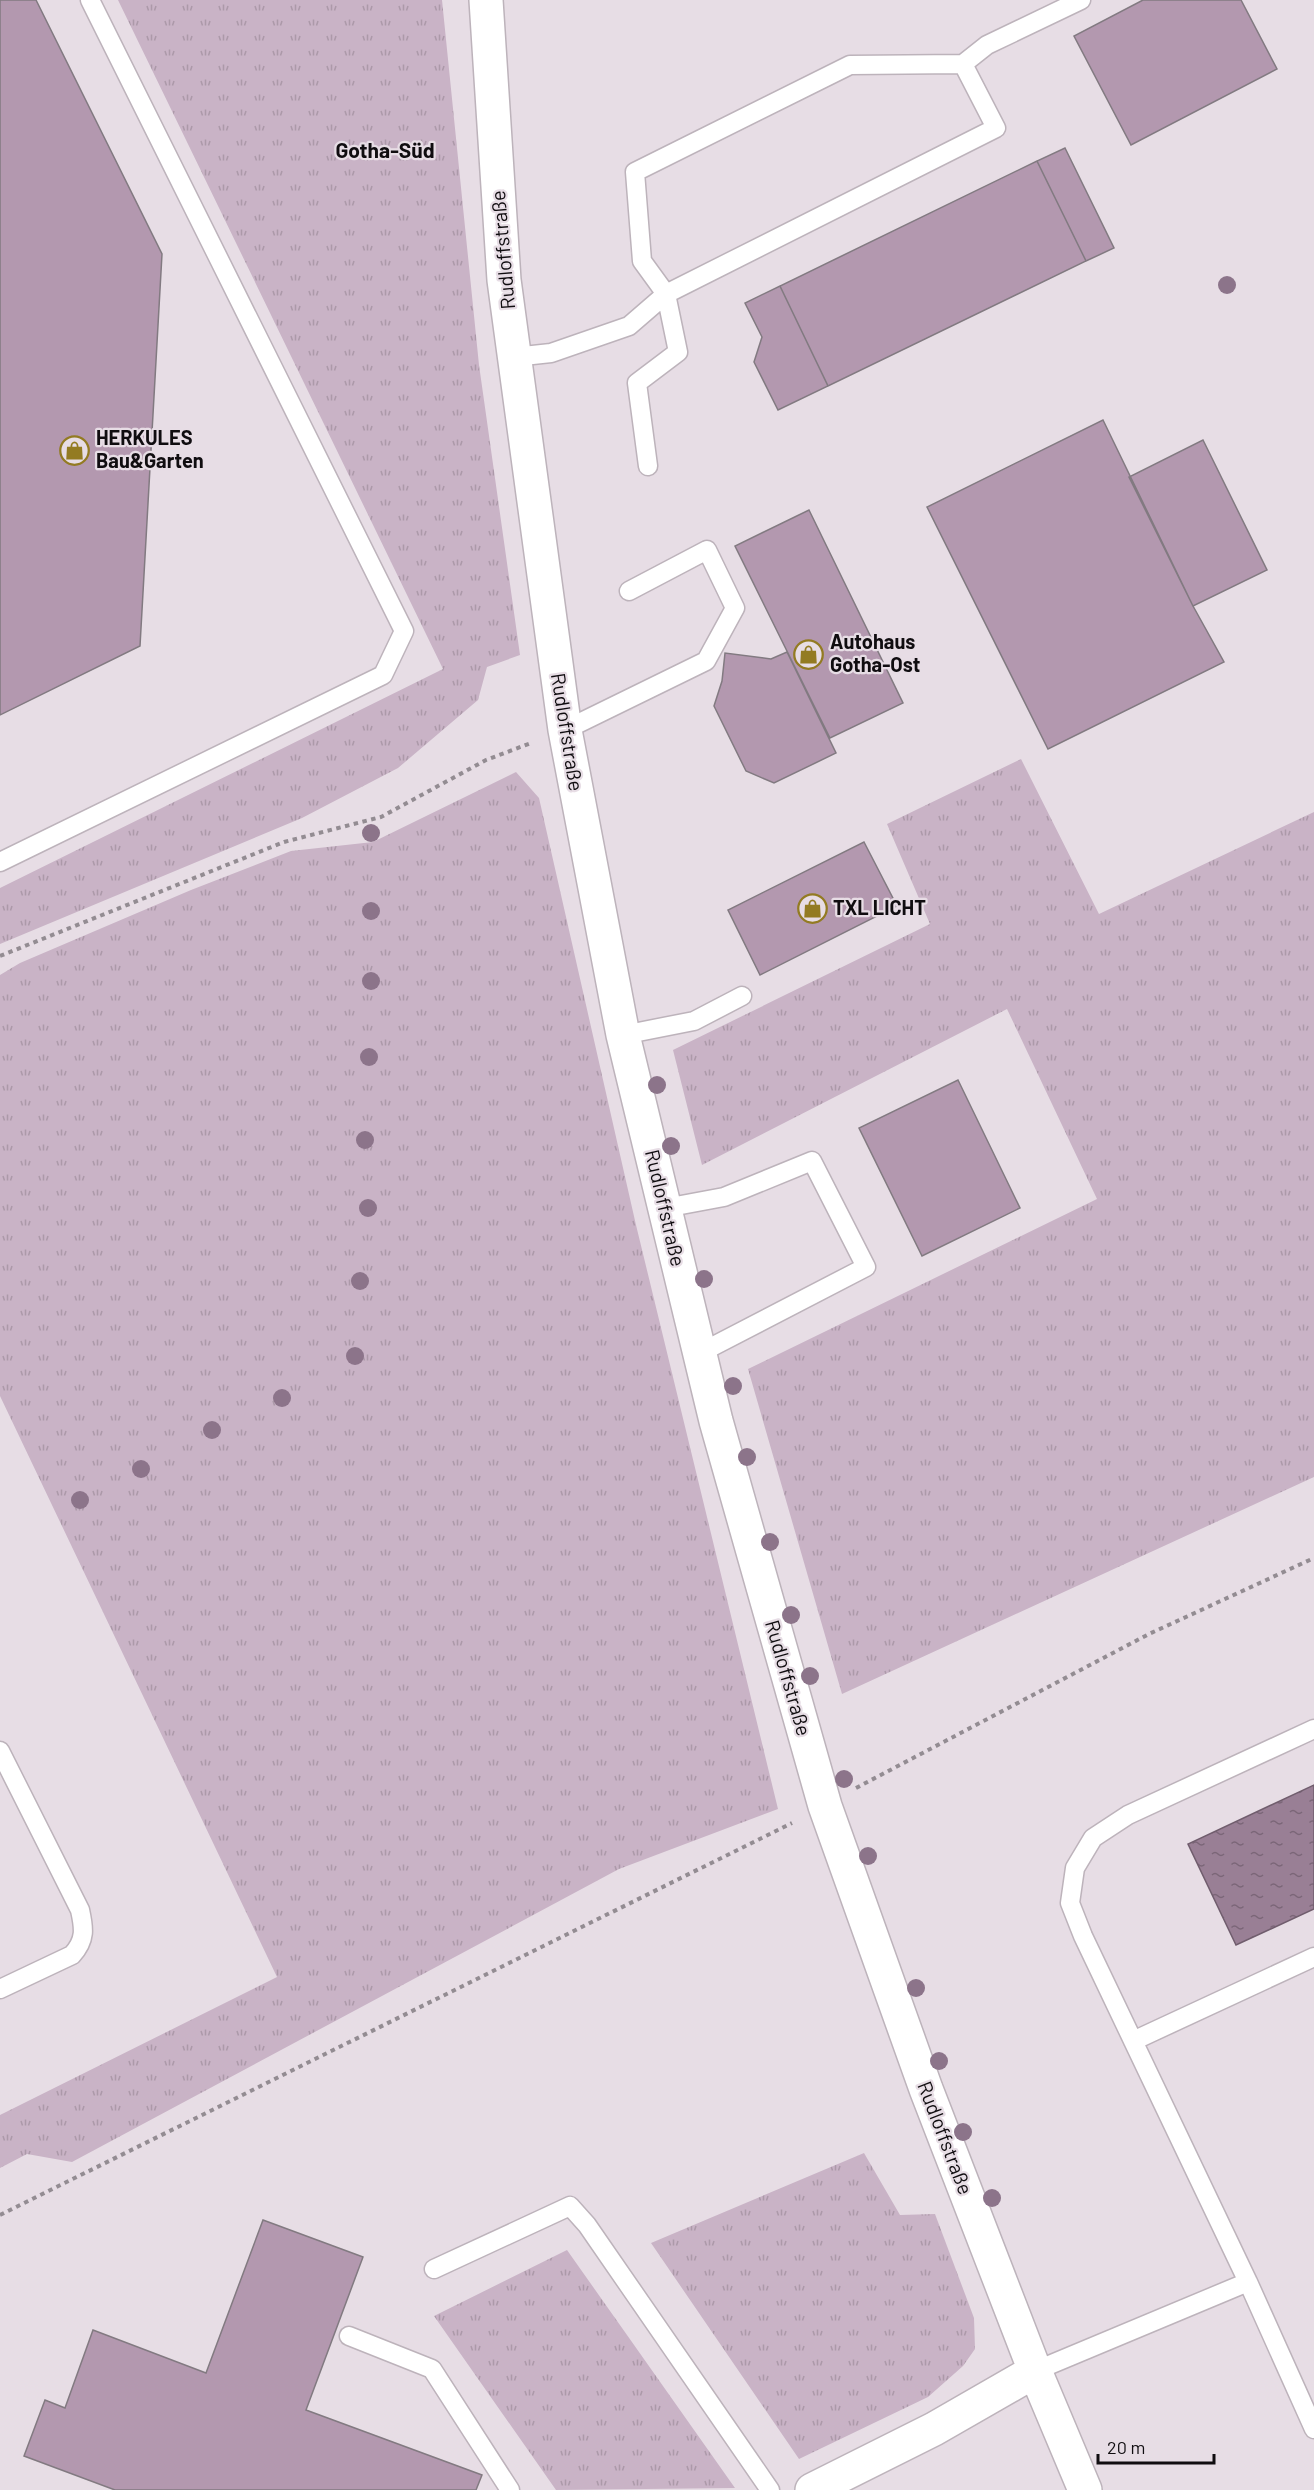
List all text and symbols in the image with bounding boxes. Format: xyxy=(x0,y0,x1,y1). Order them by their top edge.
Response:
district label: Gotha-Süd xyxy=(335,137,435,162)
street label: Rudloffstraße xyxy=(485,190,519,311)
place label: HERKULES Bau&Garten xyxy=(96,425,204,472)
shop icon: HERKULES Bau&Garten xyxy=(59,434,91,466)
place label: Autohaus Gotha-Ost xyxy=(830,629,920,676)
shop icon: Autohaus Gotha-Ost xyxy=(793,638,825,670)
street label: Rudloffstraße xyxy=(547,671,589,793)
shop icon: TXL LICHT xyxy=(796,892,828,924)
place label: TXL LICHT xyxy=(833,895,926,919)
street label: Rudloffstraße xyxy=(641,1147,691,1269)
street label: Rudloffstraße xyxy=(761,1617,817,1738)
street label: Rudloffstraße xyxy=(913,2078,979,2198)
scale bar xyxy=(1098,2427,1214,2465)
text: 20 m xyxy=(1107,2436,1145,2458)

